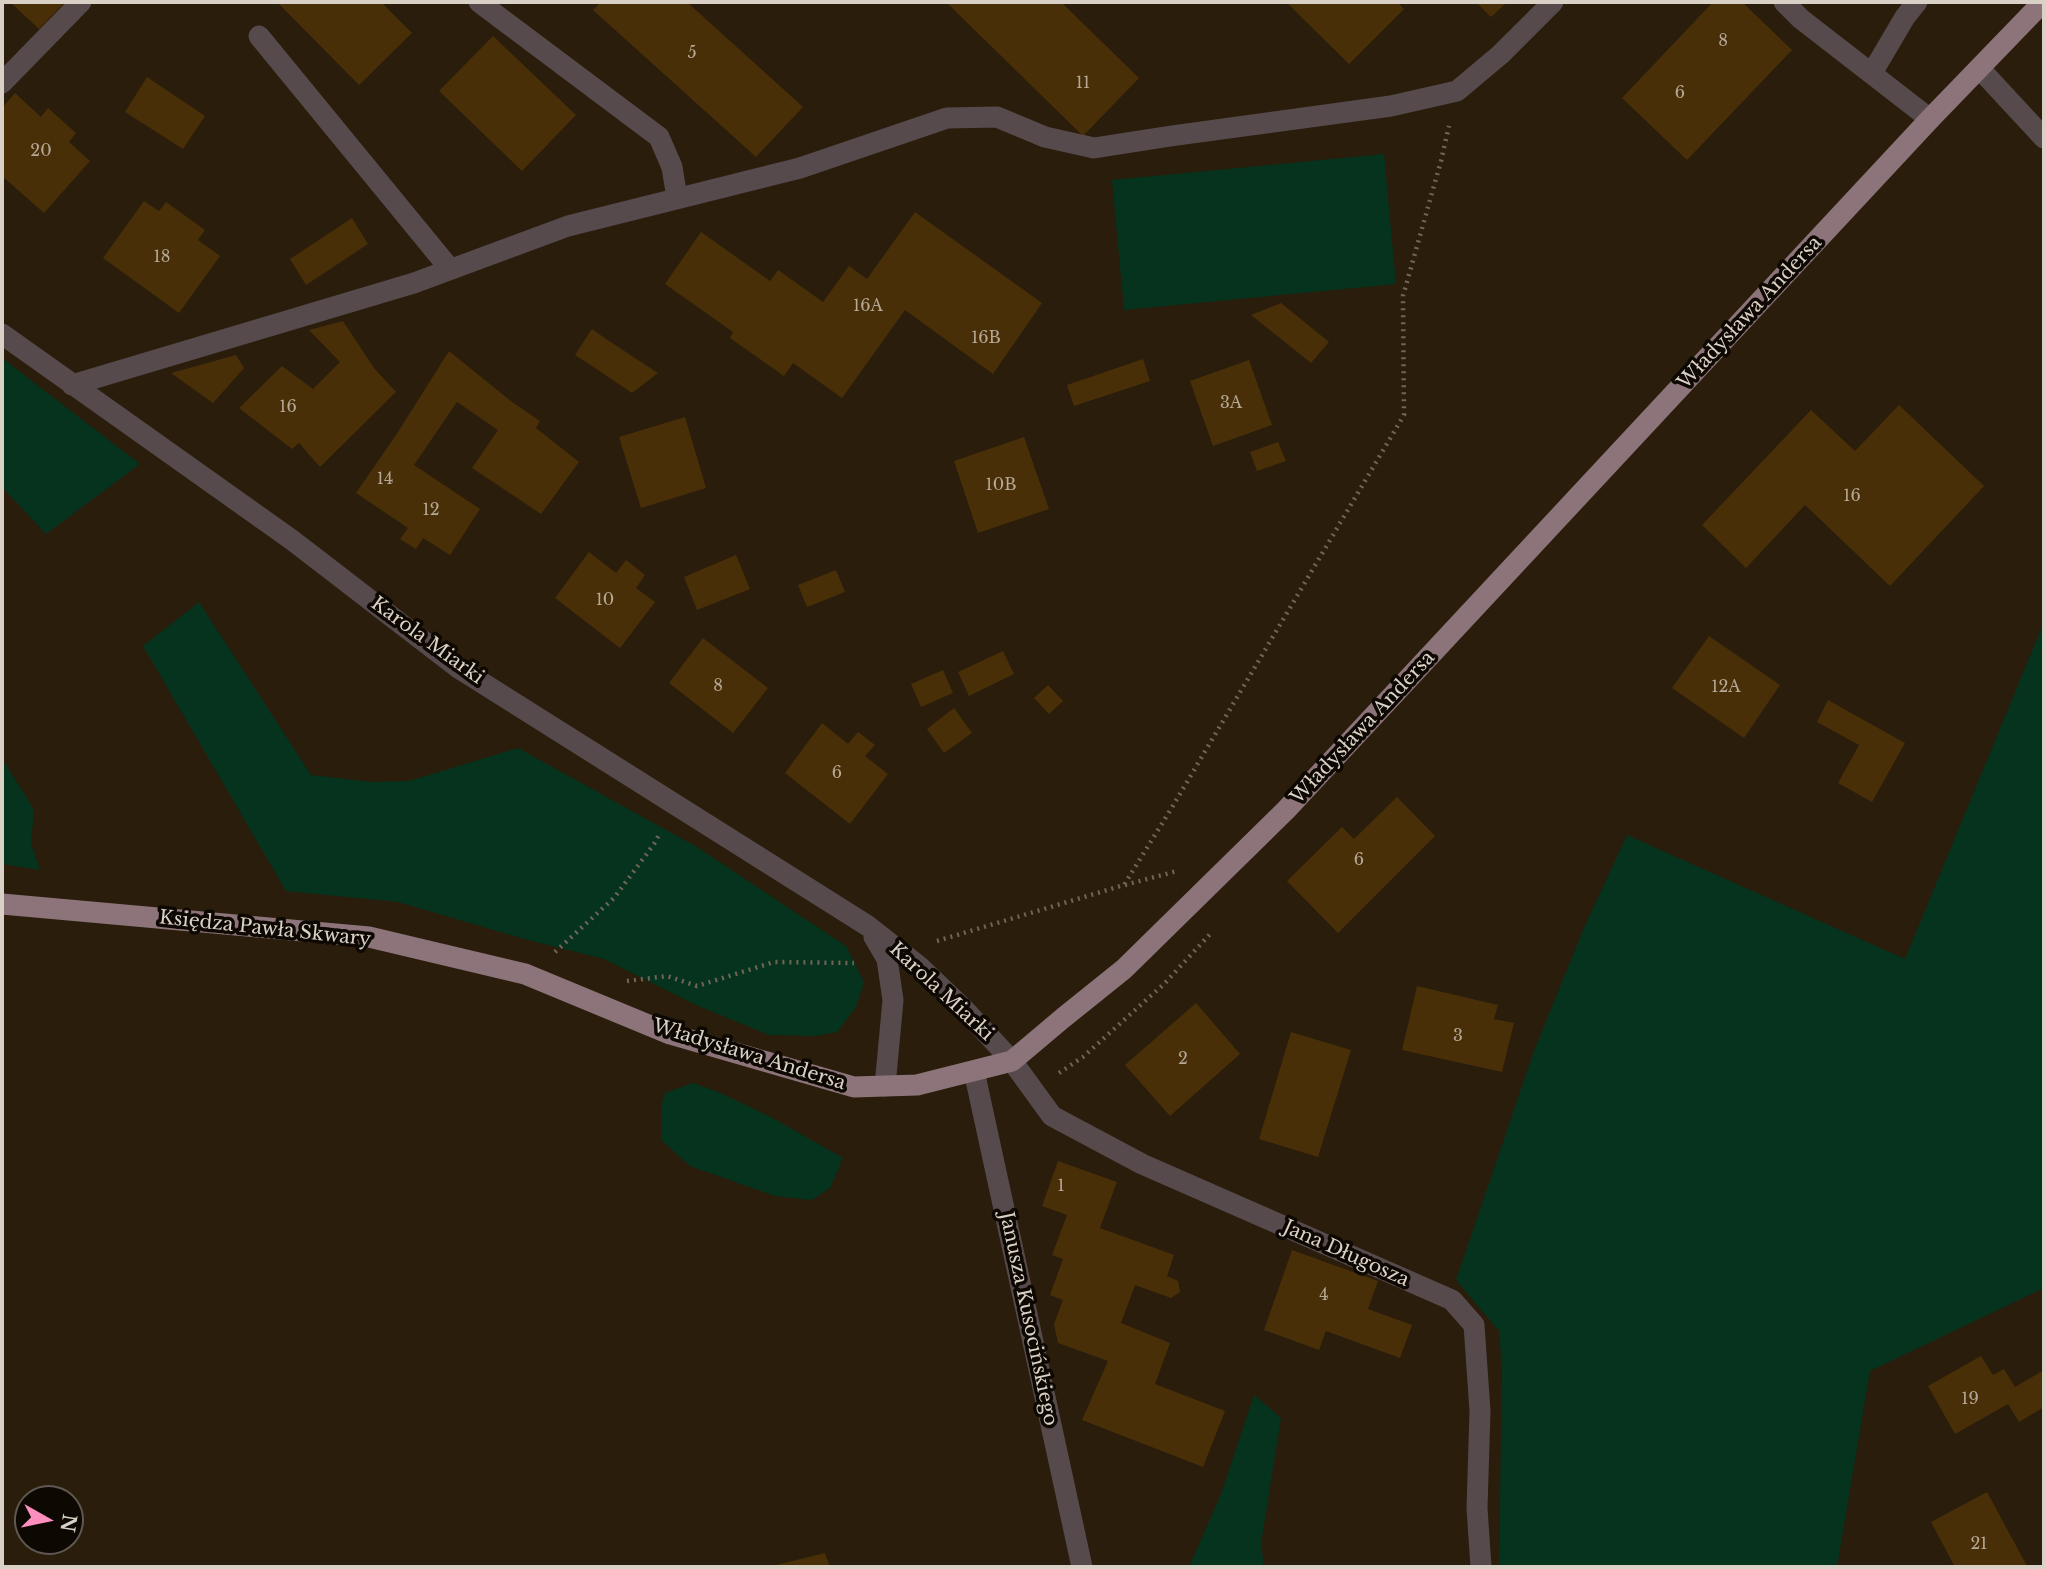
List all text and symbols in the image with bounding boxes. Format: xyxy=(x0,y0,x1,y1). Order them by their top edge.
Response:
house number: 8 xyxy=(1718,31,1728,51)
house number: 5 xyxy=(687,43,697,63)
house number: 11 xyxy=(1076,73,1090,93)
house number: 6 xyxy=(1675,83,1685,103)
house number: 20 xyxy=(30,141,52,161)
street label: Władysława Andersa xyxy=(1673,232,1827,394)
house number: 18 xyxy=(154,247,170,267)
house number: 16A xyxy=(853,296,883,316)
house number: 16B xyxy=(971,328,1001,348)
house number: 3A xyxy=(1220,393,1242,413)
house number: 16 xyxy=(279,397,297,417)
house number: 14 xyxy=(377,469,393,489)
house number: 10B xyxy=(986,475,1016,495)
house number: 16 xyxy=(1843,486,1861,506)
house number: 12 xyxy=(423,500,439,520)
house number: 10 xyxy=(596,590,614,610)
street label: Karola Miarki xyxy=(366,592,488,690)
street label: Władysława Andersa xyxy=(1286,647,1440,809)
house number: 8 xyxy=(713,676,723,696)
house number: 12A xyxy=(1711,677,1741,697)
house number: 6 xyxy=(832,763,842,783)
house number: 6 xyxy=(1354,850,1364,870)
street label: Księdza Pawła Skwary xyxy=(158,907,372,951)
street label: Karola Miarki xyxy=(884,938,998,1046)
street label: Władysława Andersa xyxy=(650,1015,848,1095)
house number: 3 xyxy=(1453,1026,1463,1046)
house number: 2 xyxy=(1178,1049,1188,1069)
house number: 1 xyxy=(1057,1176,1065,1196)
street label: Janusza Kusocińskiego xyxy=(994,1210,1062,1428)
street label: Jana Długosza xyxy=(1280,1216,1412,1292)
house number: 4 xyxy=(1319,1285,1329,1305)
house number: 19 xyxy=(1961,1389,1979,1409)
north arrow xyxy=(14,1485,84,1555)
text: N xyxy=(56,1512,81,1534)
house number: 21 xyxy=(1971,1534,1987,1554)

